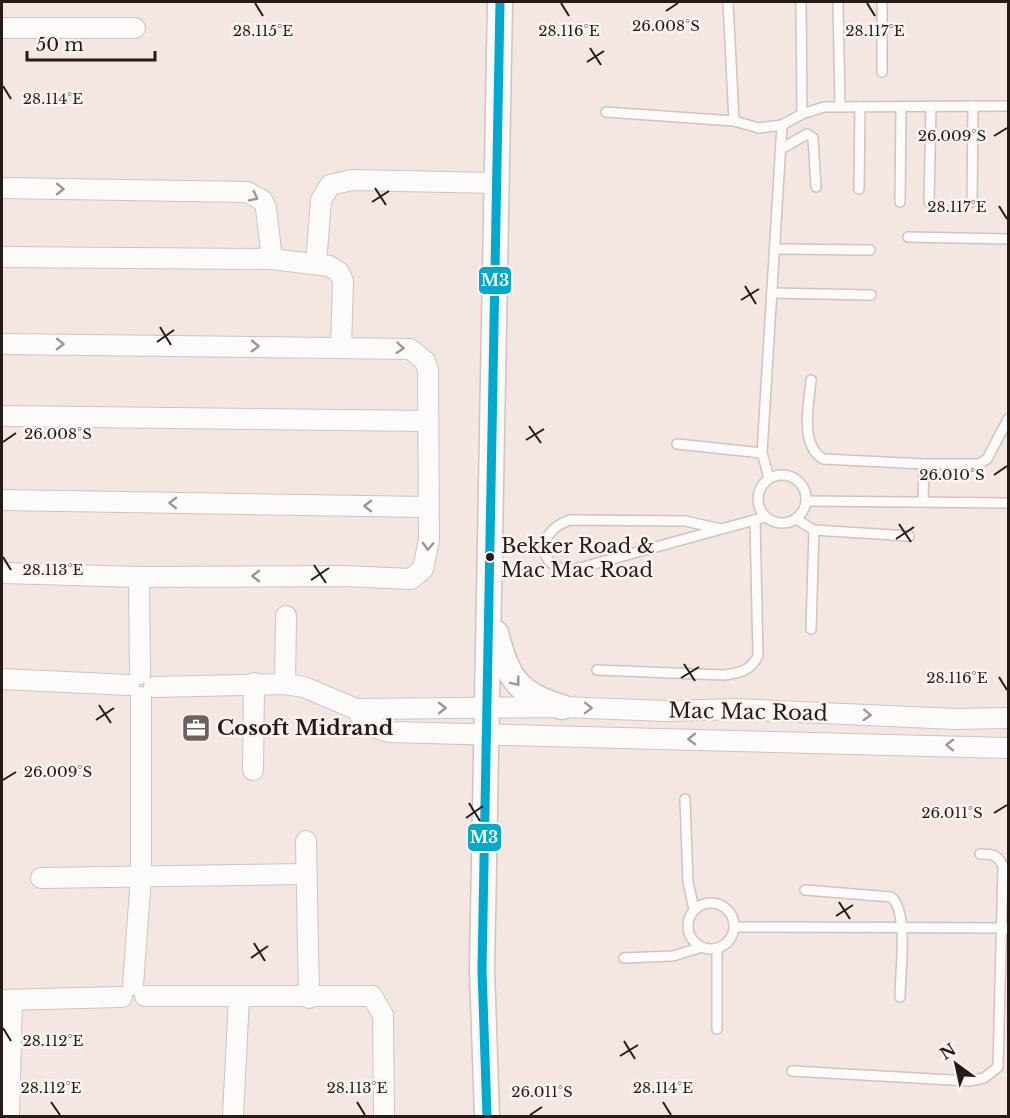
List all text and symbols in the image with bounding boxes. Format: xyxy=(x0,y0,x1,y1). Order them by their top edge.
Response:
text: 26.008°S xyxy=(632,16,700,35)
text: 28.115°E xyxy=(233,21,293,40)
text: 28.116°E xyxy=(538,21,600,40)
text: 28.117°E xyxy=(845,21,905,40)
scale bar xyxy=(27,24,154,62)
text: 50 m xyxy=(36,34,84,56)
text: 28.114°E xyxy=(23,89,83,108)
text: 26.009°S xyxy=(918,126,986,145)
one-way arrow xyxy=(55,183,64,195)
one-way arrow xyxy=(247,189,258,201)
text: 28.117°E xyxy=(927,197,987,216)
line badge: M3 xyxy=(478,266,512,295)
text: M3 xyxy=(481,270,509,290)
one-way arrow xyxy=(55,338,64,351)
one-way arrow xyxy=(250,340,259,352)
one-way arrow xyxy=(395,341,404,354)
text: 26.008°S xyxy=(24,424,92,443)
text: 26.010°S xyxy=(919,465,985,484)
one-way arrow xyxy=(169,497,178,509)
one-way arrow xyxy=(364,500,373,513)
place label: Bekker Road & Mac Mac Road xyxy=(501,534,654,582)
one-way arrow xyxy=(421,542,434,551)
marker: Bekker Road & Mac Mac Road xyxy=(484,551,496,563)
text: 28.113°E xyxy=(22,560,84,579)
one-way arrow xyxy=(251,570,260,582)
text: 28.116°E xyxy=(926,668,988,687)
one-way arrow xyxy=(509,675,520,686)
street label: Mac Mac Road xyxy=(668,698,828,726)
one-way arrow xyxy=(437,701,446,714)
one-way arrow xyxy=(583,702,592,715)
one-way arrow xyxy=(862,708,871,721)
office icon: Cosoft Midrand xyxy=(180,712,212,744)
place label: Cosoft Midrand xyxy=(217,715,394,741)
one-way arrow xyxy=(688,733,697,745)
one-way arrow xyxy=(946,739,955,752)
text: 26.009°S xyxy=(24,762,92,781)
text: 26.011°S xyxy=(921,803,983,822)
line badge: M3 xyxy=(467,823,502,852)
text: M3 xyxy=(470,827,498,847)
text: 28.112°E xyxy=(22,1031,84,1050)
north arrow xyxy=(926,1034,986,1094)
text: N xyxy=(936,1039,960,1064)
text: 28.112°E xyxy=(20,1078,82,1097)
text: 28.113°E xyxy=(326,1078,388,1097)
text: 28.114°E xyxy=(633,1078,693,1097)
text: 26.011°S xyxy=(511,1082,573,1101)

